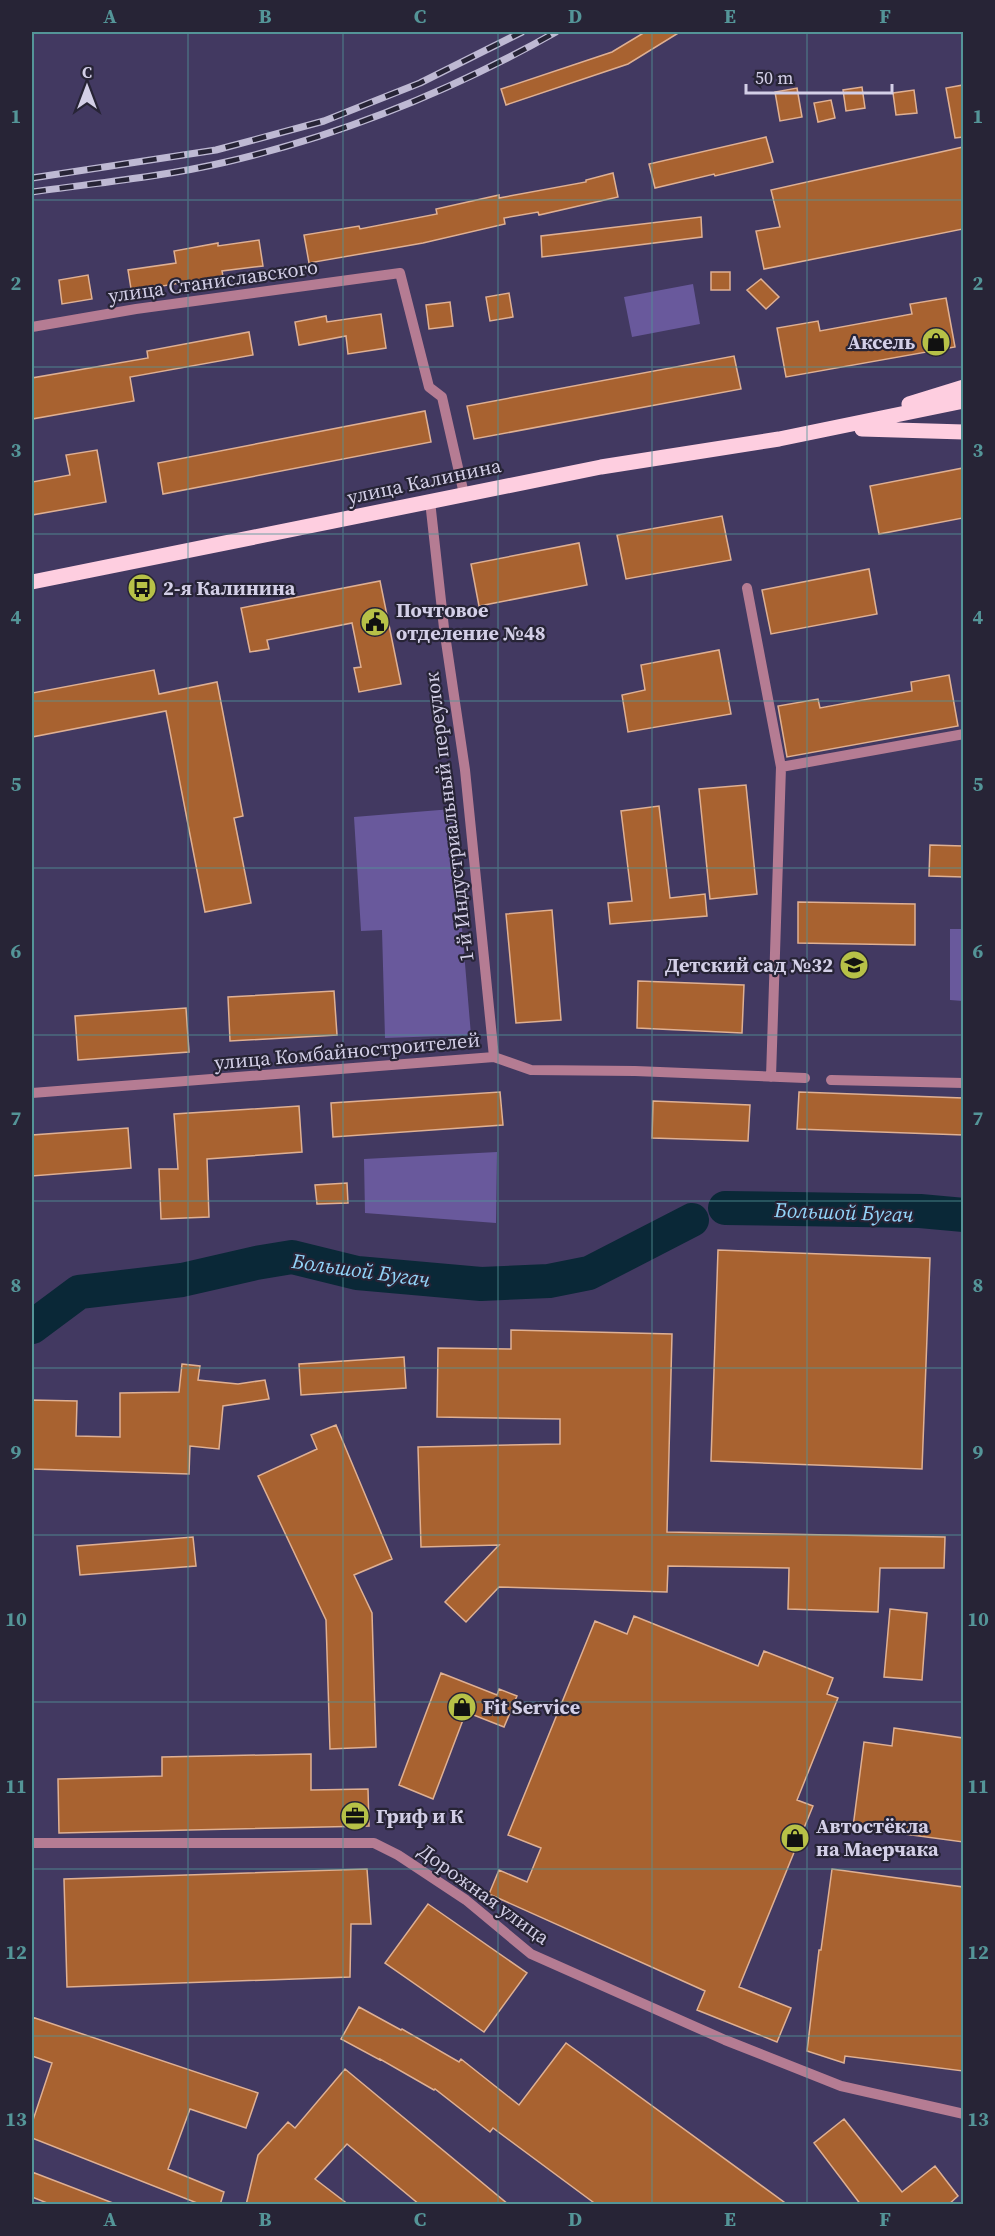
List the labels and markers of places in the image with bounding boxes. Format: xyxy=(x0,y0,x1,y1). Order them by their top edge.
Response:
shop icon: Аксель xyxy=(920,326,952,358)
place label: Аксель xyxy=(847,328,915,356)
bus stop icon: 2-я Калинина xyxy=(126,572,158,604)
place label: 2-я Калинина xyxy=(163,574,296,602)
place label: Почтовое отделение №48 xyxy=(396,596,546,647)
public building icon: Почтовое отделение №48 xyxy=(359,606,391,638)
school or university icon: Детский сад №32 xyxy=(838,949,870,981)
place label: Детский сад №32 xyxy=(665,951,833,979)
shop icon: Fit Service xyxy=(446,1691,478,1723)
place label: Fit Service xyxy=(483,1693,580,1721)
office icon: Гриф и К xyxy=(339,1800,371,1832)
place label: Гриф и К xyxy=(376,1802,464,1830)
place label: Автостёкла на Маерчака xyxy=(816,1812,939,1863)
shop icon: Автостёкла на Маерчака xyxy=(779,1822,811,1854)

